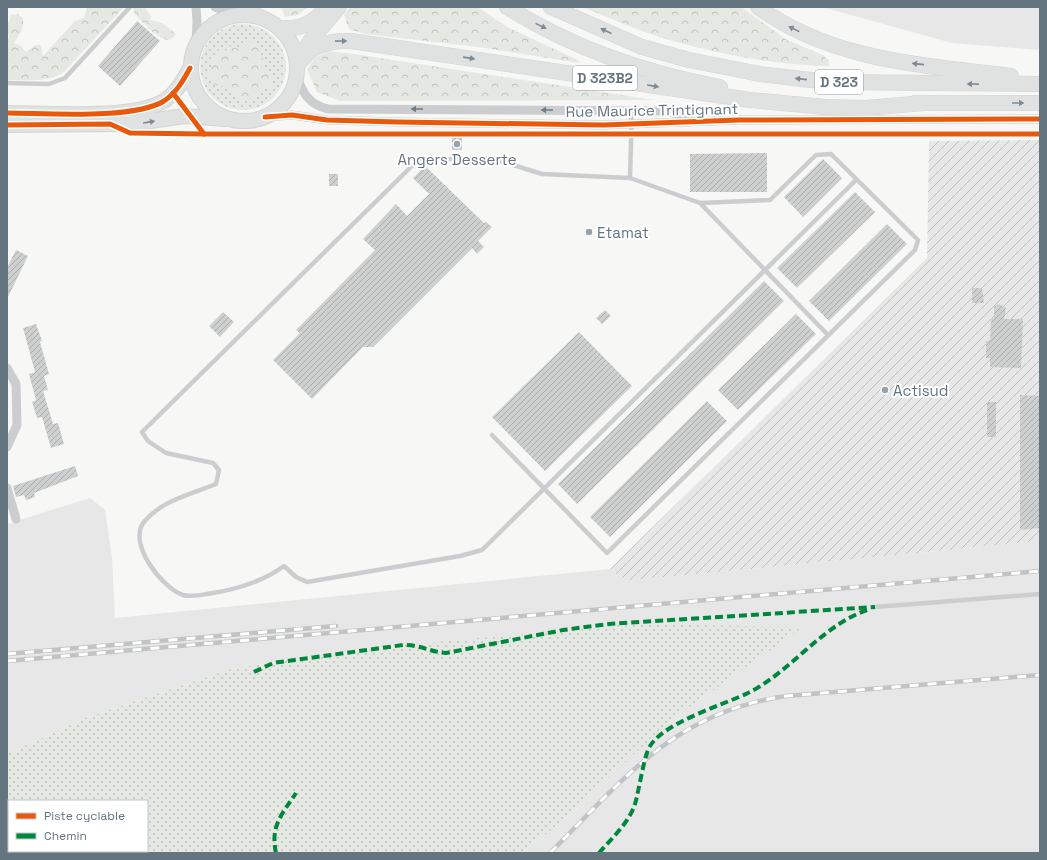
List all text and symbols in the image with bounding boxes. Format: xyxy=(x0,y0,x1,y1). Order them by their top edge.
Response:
one-way arrow xyxy=(535,23,547,29)
one-way arrow xyxy=(788,26,800,32)
one-way arrow xyxy=(600,28,612,35)
one-way arrow xyxy=(335,38,348,44)
one-way arrow xyxy=(463,55,475,61)
one-way arrow xyxy=(912,61,924,68)
road number: D 323B2 xyxy=(573,66,637,90)
road number: D 323 xyxy=(815,70,863,94)
one-way arrow xyxy=(795,76,807,82)
one-way arrow xyxy=(966,81,979,87)
one-way arrow xyxy=(647,83,659,89)
street label: Rue Maurice Trintignant xyxy=(566,99,739,121)
one-way arrow xyxy=(1012,100,1025,106)
one-way arrow xyxy=(410,106,423,112)
one-way arrow xyxy=(540,107,553,113)
one-way arrow xyxy=(143,119,155,125)
marker: Angers Desserte xyxy=(452,139,462,149)
place label: Angers Desserte xyxy=(397,150,517,169)
place label: Etamat xyxy=(597,223,649,242)
marker: Etamat xyxy=(584,227,594,237)
place label: Actisud xyxy=(893,381,948,400)
marker: Actisud xyxy=(880,385,890,395)
legend xyxy=(8,800,148,852)
text: Piste cyclable xyxy=(44,808,125,824)
text: Chemin xyxy=(44,828,87,844)

